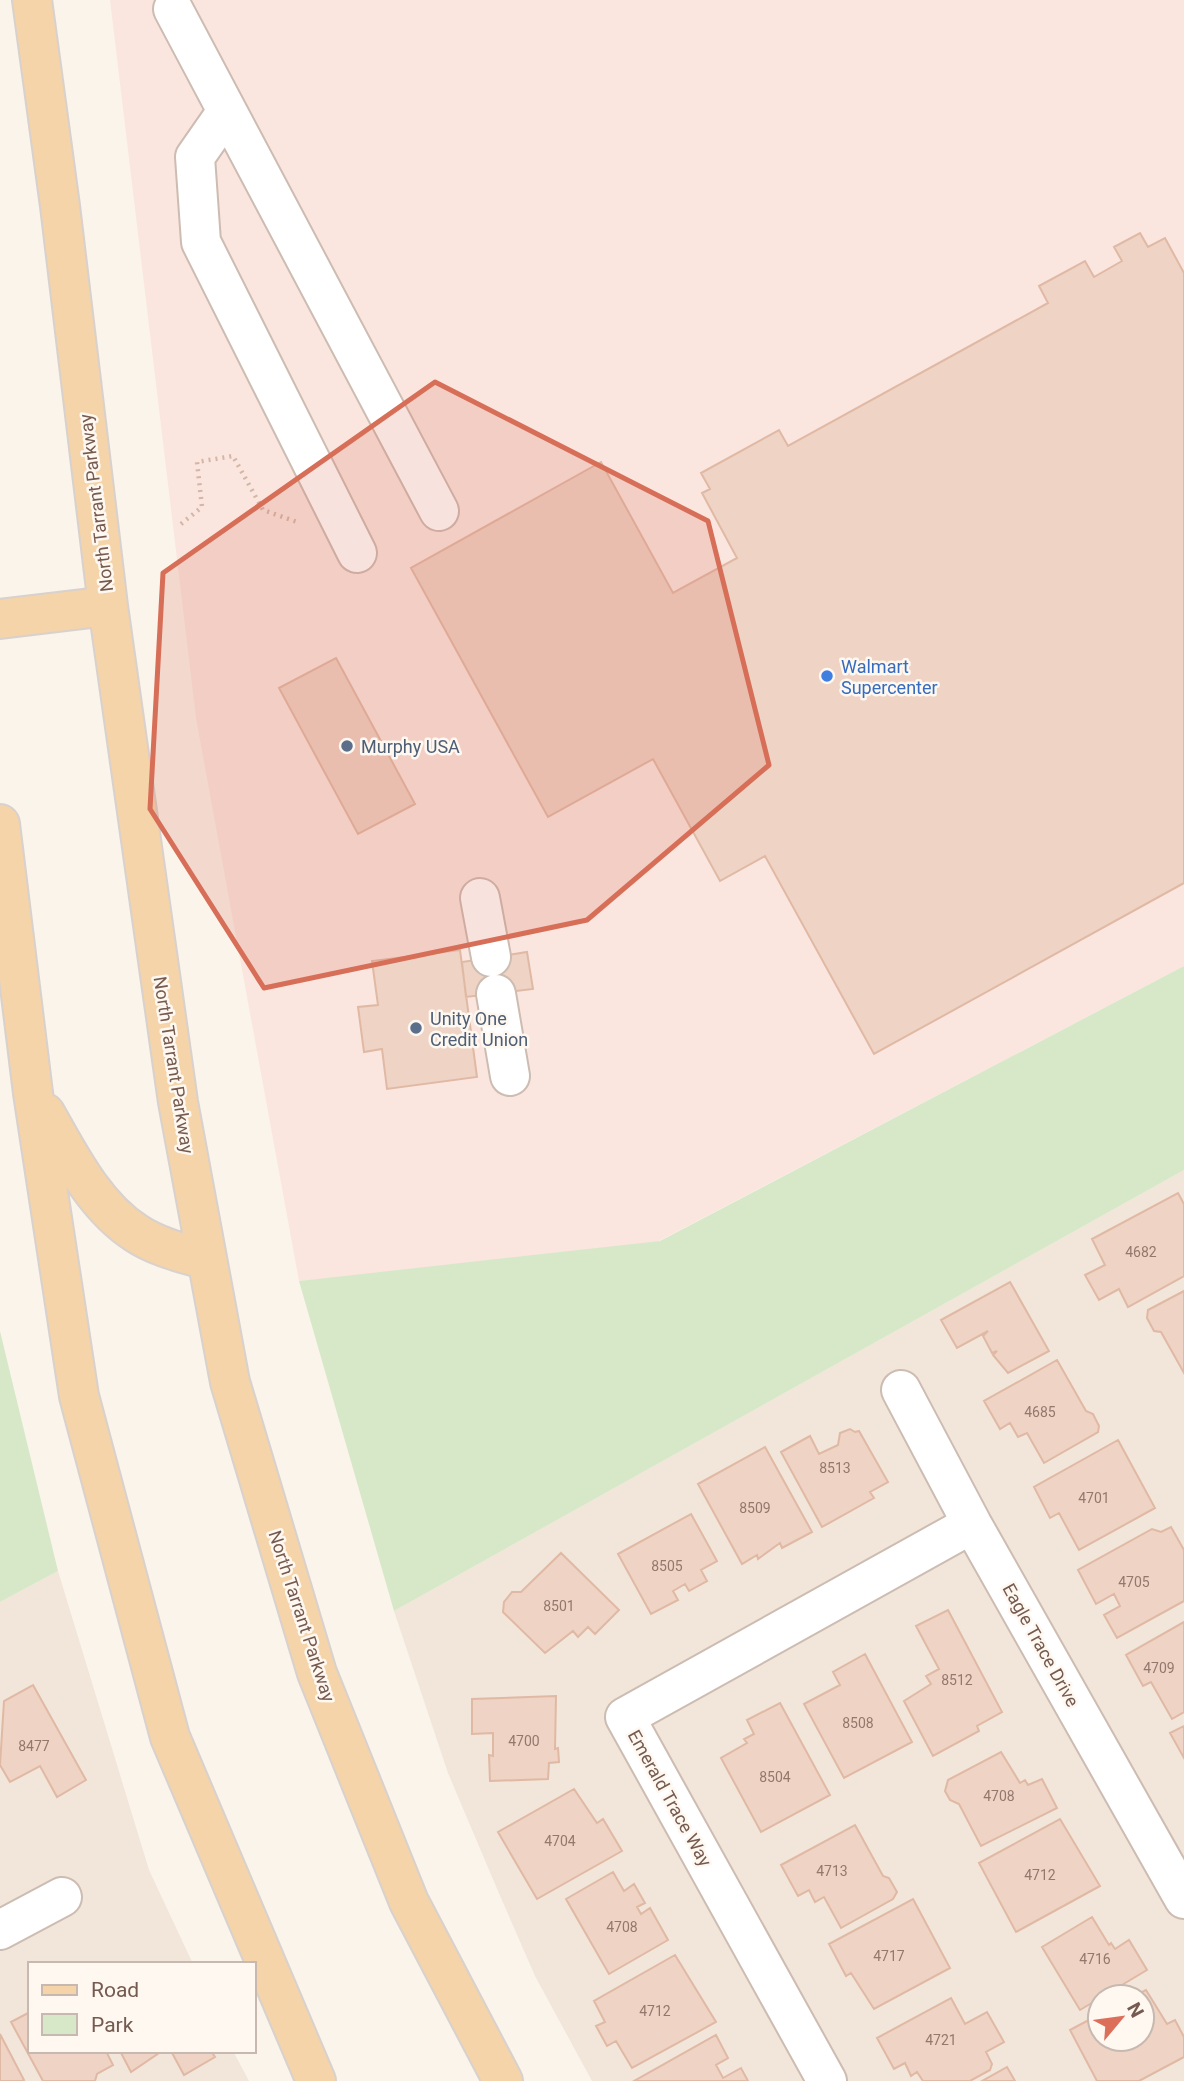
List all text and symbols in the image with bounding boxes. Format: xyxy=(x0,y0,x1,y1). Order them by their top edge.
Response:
street label: North Tarrant Parkway xyxy=(75,412,117,593)
place label: Walmart Supercenter xyxy=(841,656,938,698)
marker: Walmart Supercenter xyxy=(819,668,835,684)
place label: Murphy USA xyxy=(361,736,460,757)
marker: Murphy USA xyxy=(339,738,355,754)
street label: North Tarrant Parkway xyxy=(150,975,198,1156)
place label: Unity One Credit Union xyxy=(430,1008,528,1050)
marker: Unity One Credit Union xyxy=(408,1020,424,1036)
house number: 4682 xyxy=(1125,1244,1157,1260)
house number: 4685 xyxy=(1024,1404,1056,1420)
house number: 8513 xyxy=(819,1460,851,1476)
house number: 4701 xyxy=(1078,1490,1110,1506)
house number: 8509 xyxy=(739,1500,771,1516)
street label: North Tarrant Parkway xyxy=(264,1528,340,1705)
house number: 8505 xyxy=(651,1558,683,1574)
house number: 4705 xyxy=(1118,1574,1150,1590)
street label: Eagle Trace Drive xyxy=(998,1580,1084,1710)
house number: 8501 xyxy=(543,1598,575,1614)
house number: 4709 xyxy=(1143,1660,1175,1676)
house number: 8512 xyxy=(941,1672,973,1688)
house number: 8508 xyxy=(842,1715,874,1731)
street label: Emerald Trace Way xyxy=(624,1726,716,1870)
house number: 4700 xyxy=(508,1733,540,1749)
house number: 8477 xyxy=(18,1738,50,1754)
house number: 8504 xyxy=(759,1769,791,1785)
house number: 4708 xyxy=(983,1788,1015,1804)
house number: 4704 xyxy=(544,1833,576,1849)
house number: 4713 xyxy=(816,1863,848,1879)
house number: 4712 xyxy=(1024,1867,1056,1883)
house number: 4708 xyxy=(606,1919,638,1935)
house number: 4717 xyxy=(873,1948,905,1964)
house number: 4716 xyxy=(1079,1951,1111,1967)
legend xyxy=(28,1962,256,2053)
text: Road xyxy=(91,1978,139,2002)
north arrow xyxy=(1086,1983,1156,2053)
text: N xyxy=(1122,1999,1149,2021)
house number: 4712 xyxy=(639,2003,671,2019)
text: Park xyxy=(91,2013,134,2037)
house number: 4721 xyxy=(925,2032,957,2048)

